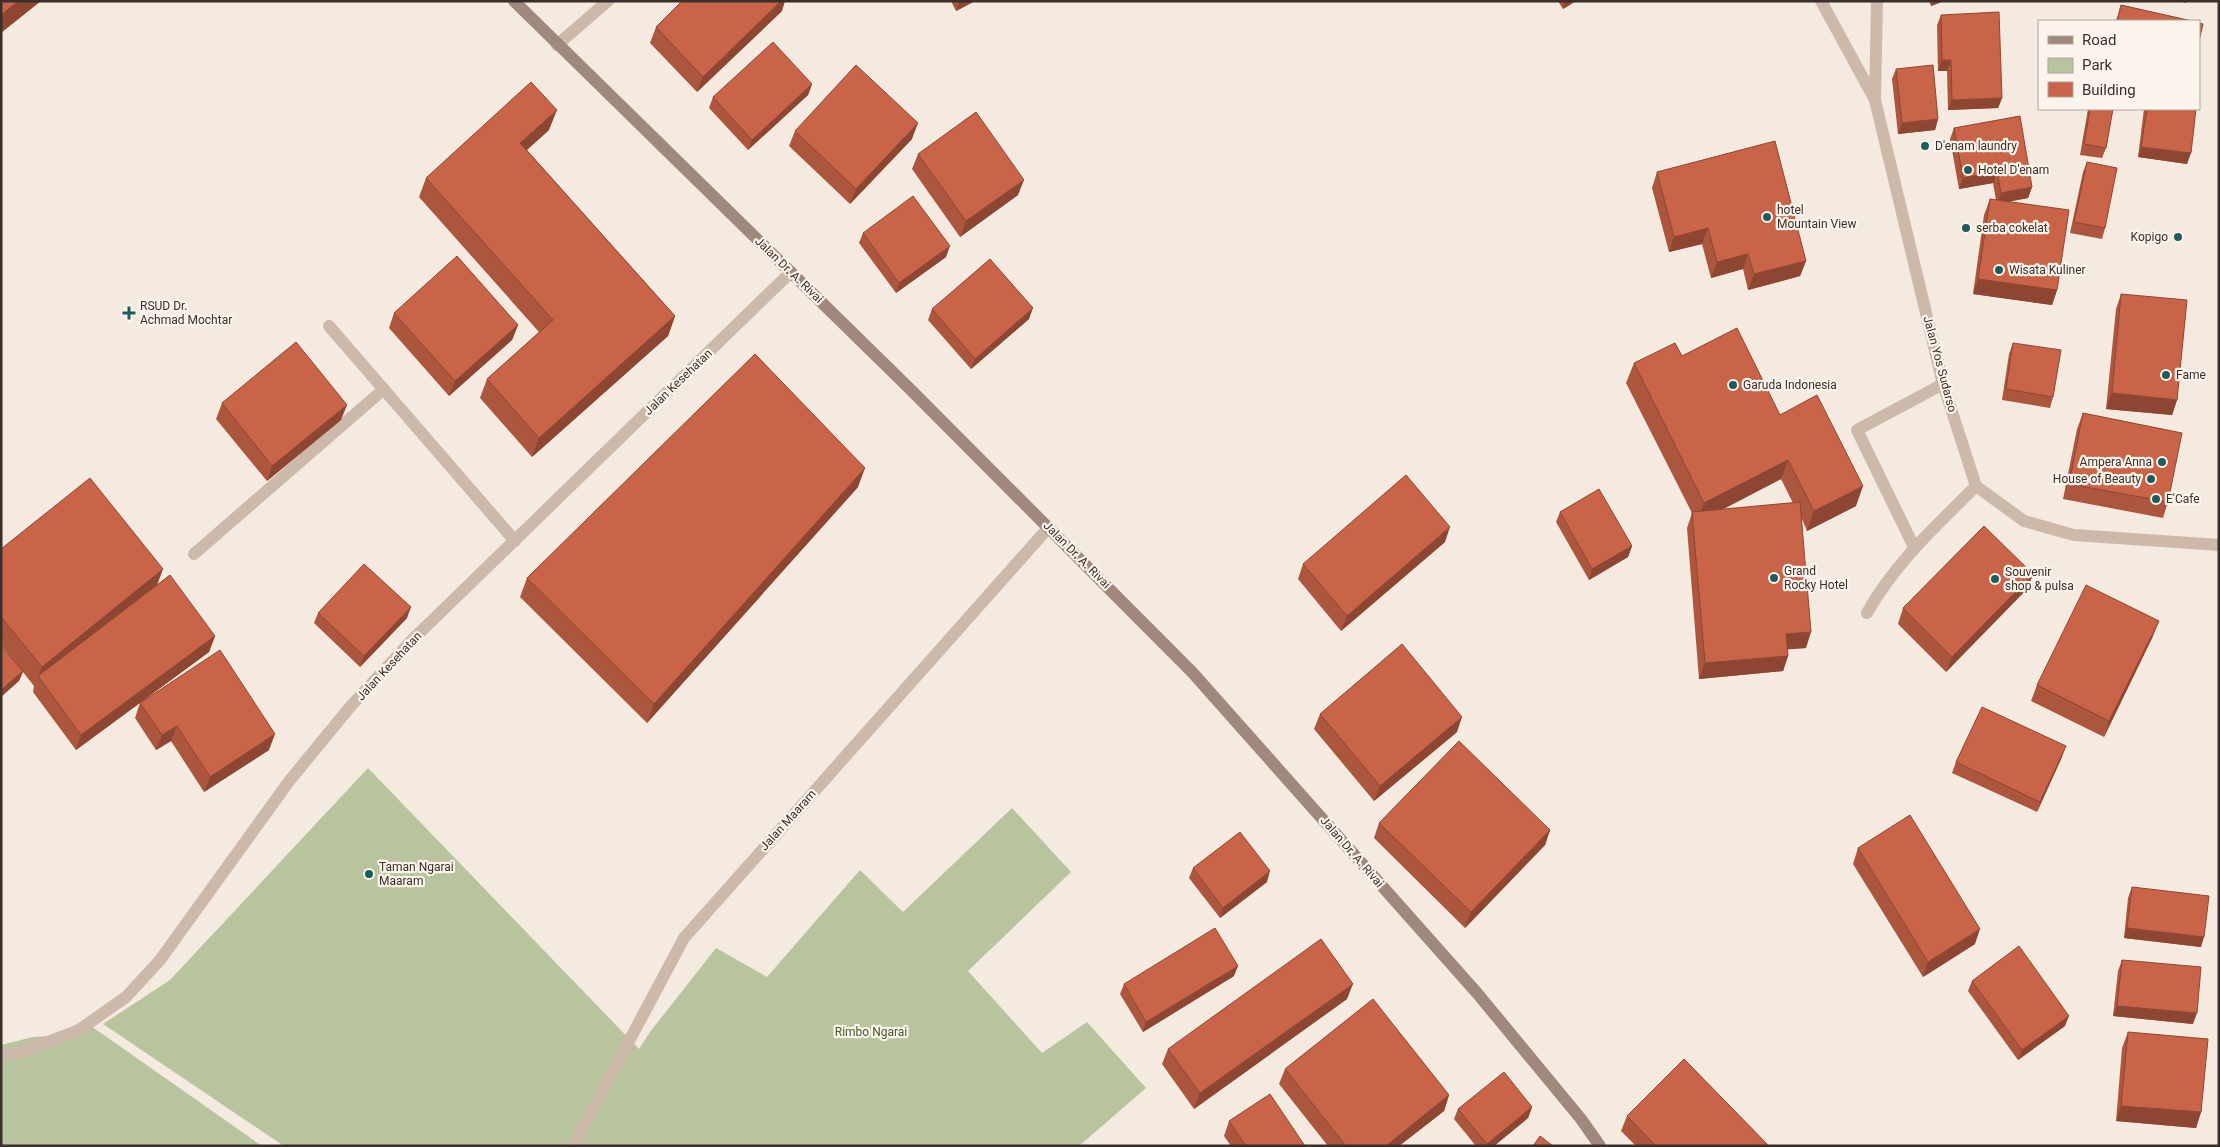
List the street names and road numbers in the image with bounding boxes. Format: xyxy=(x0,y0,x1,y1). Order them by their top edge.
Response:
street label: Jalan Dr. A. Rivai xyxy=(752,234,826,306)
street label: Jalan Yos Sudarso xyxy=(1920,314,1960,414)
street label: Jalan Kesehatan xyxy=(641,346,715,418)
street label: Jalan Dr. A. Rivai xyxy=(1041,519,1113,591)
street label: Jalan Kesehatan xyxy=(354,629,424,703)
street label: Jalan Maaram xyxy=(757,787,819,853)
street label: Jalan Dr. A. Rivai xyxy=(1318,814,1387,890)

